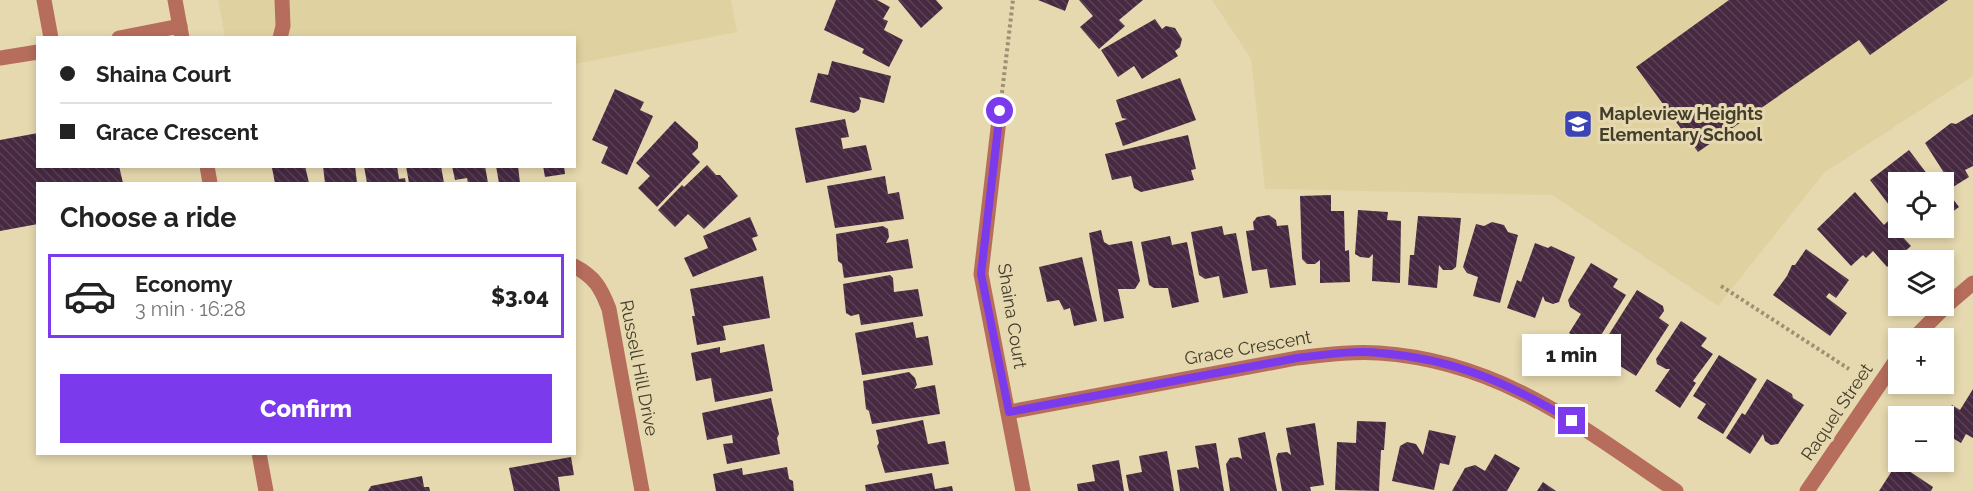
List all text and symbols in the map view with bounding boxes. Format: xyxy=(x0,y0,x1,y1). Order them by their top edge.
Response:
text: Shaina Court xyxy=(96,61,231,87)
route start xyxy=(986,97,1013,124)
place label: Mapleview Heights Elementary School xyxy=(1599,103,1763,145)
school or university icon: Mapleview Heights Elementary School xyxy=(1562,108,1594,140)
text: Grace Crescent xyxy=(96,119,258,145)
map controls xyxy=(1888,172,1954,472)
button: locate xyxy=(1888,172,1954,238)
text: Choose a ride xyxy=(60,202,236,233)
button: layers xyxy=(1888,250,1954,316)
street label: Shaina Court xyxy=(994,262,1031,370)
icon: car xyxy=(63,269,117,323)
text: Economy xyxy=(135,271,233,297)
text: $3.04 xyxy=(491,283,549,309)
text: 3 min · 16:28 xyxy=(135,297,246,321)
street label: Russell Hill Drive xyxy=(616,298,663,438)
street label: Grace Crescent xyxy=(1183,326,1313,369)
button: + xyxy=(1888,328,1954,394)
callout: 1 min xyxy=(1522,334,1622,376)
text: 1 min xyxy=(1546,343,1597,367)
street label: Raquel Street xyxy=(1796,359,1877,464)
button: Confirm xyxy=(60,374,552,443)
button: − xyxy=(1888,406,1954,472)
route end xyxy=(1558,407,1585,434)

